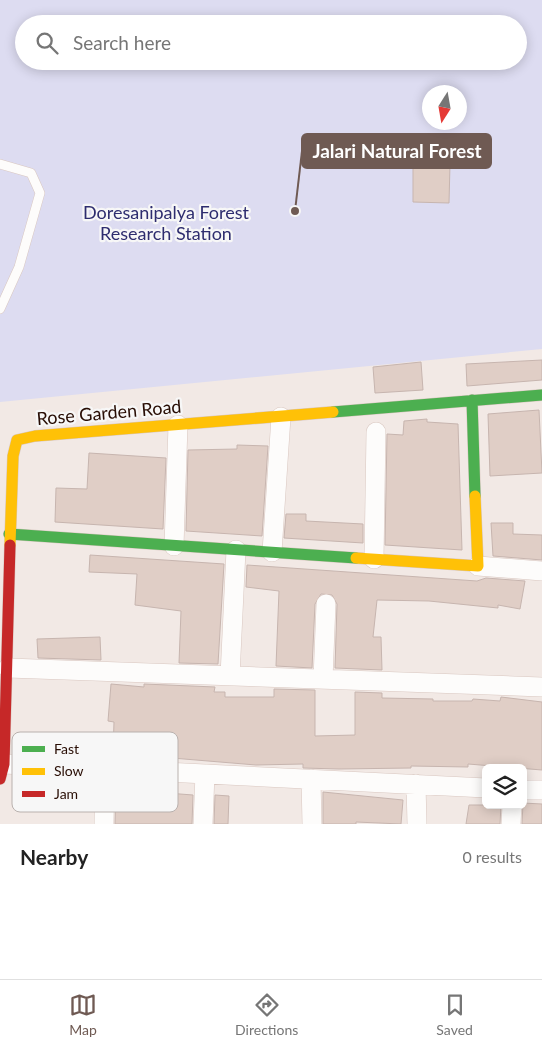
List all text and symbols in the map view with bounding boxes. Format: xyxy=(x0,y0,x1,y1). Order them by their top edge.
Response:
search box xyxy=(15,15,527,70)
icon: search xyxy=(33,29,61,57)
text: Search here xyxy=(73,31,171,54)
north arrow xyxy=(422,85,467,130)
callout: Jalari Natural Forest xyxy=(302,134,491,168)
text: Jalari Natural Forest xyxy=(312,139,482,162)
park label: Doresanipalya Forest Research Station xyxy=(83,201,250,244)
street label: Rose Garden Road xyxy=(36,395,182,429)
legend xyxy=(12,732,178,812)
text: Fast xyxy=(54,740,79,757)
text: Slow xyxy=(54,762,84,779)
map controls xyxy=(482,764,527,809)
button: layers xyxy=(482,764,527,809)
text: Jam xyxy=(54,785,78,802)
text: Nearby xyxy=(20,844,88,869)
text: 0 results xyxy=(462,847,522,866)
tab: Map xyxy=(69,991,97,1038)
tab: Directions xyxy=(235,991,298,1038)
tab: Saved xyxy=(436,991,473,1038)

